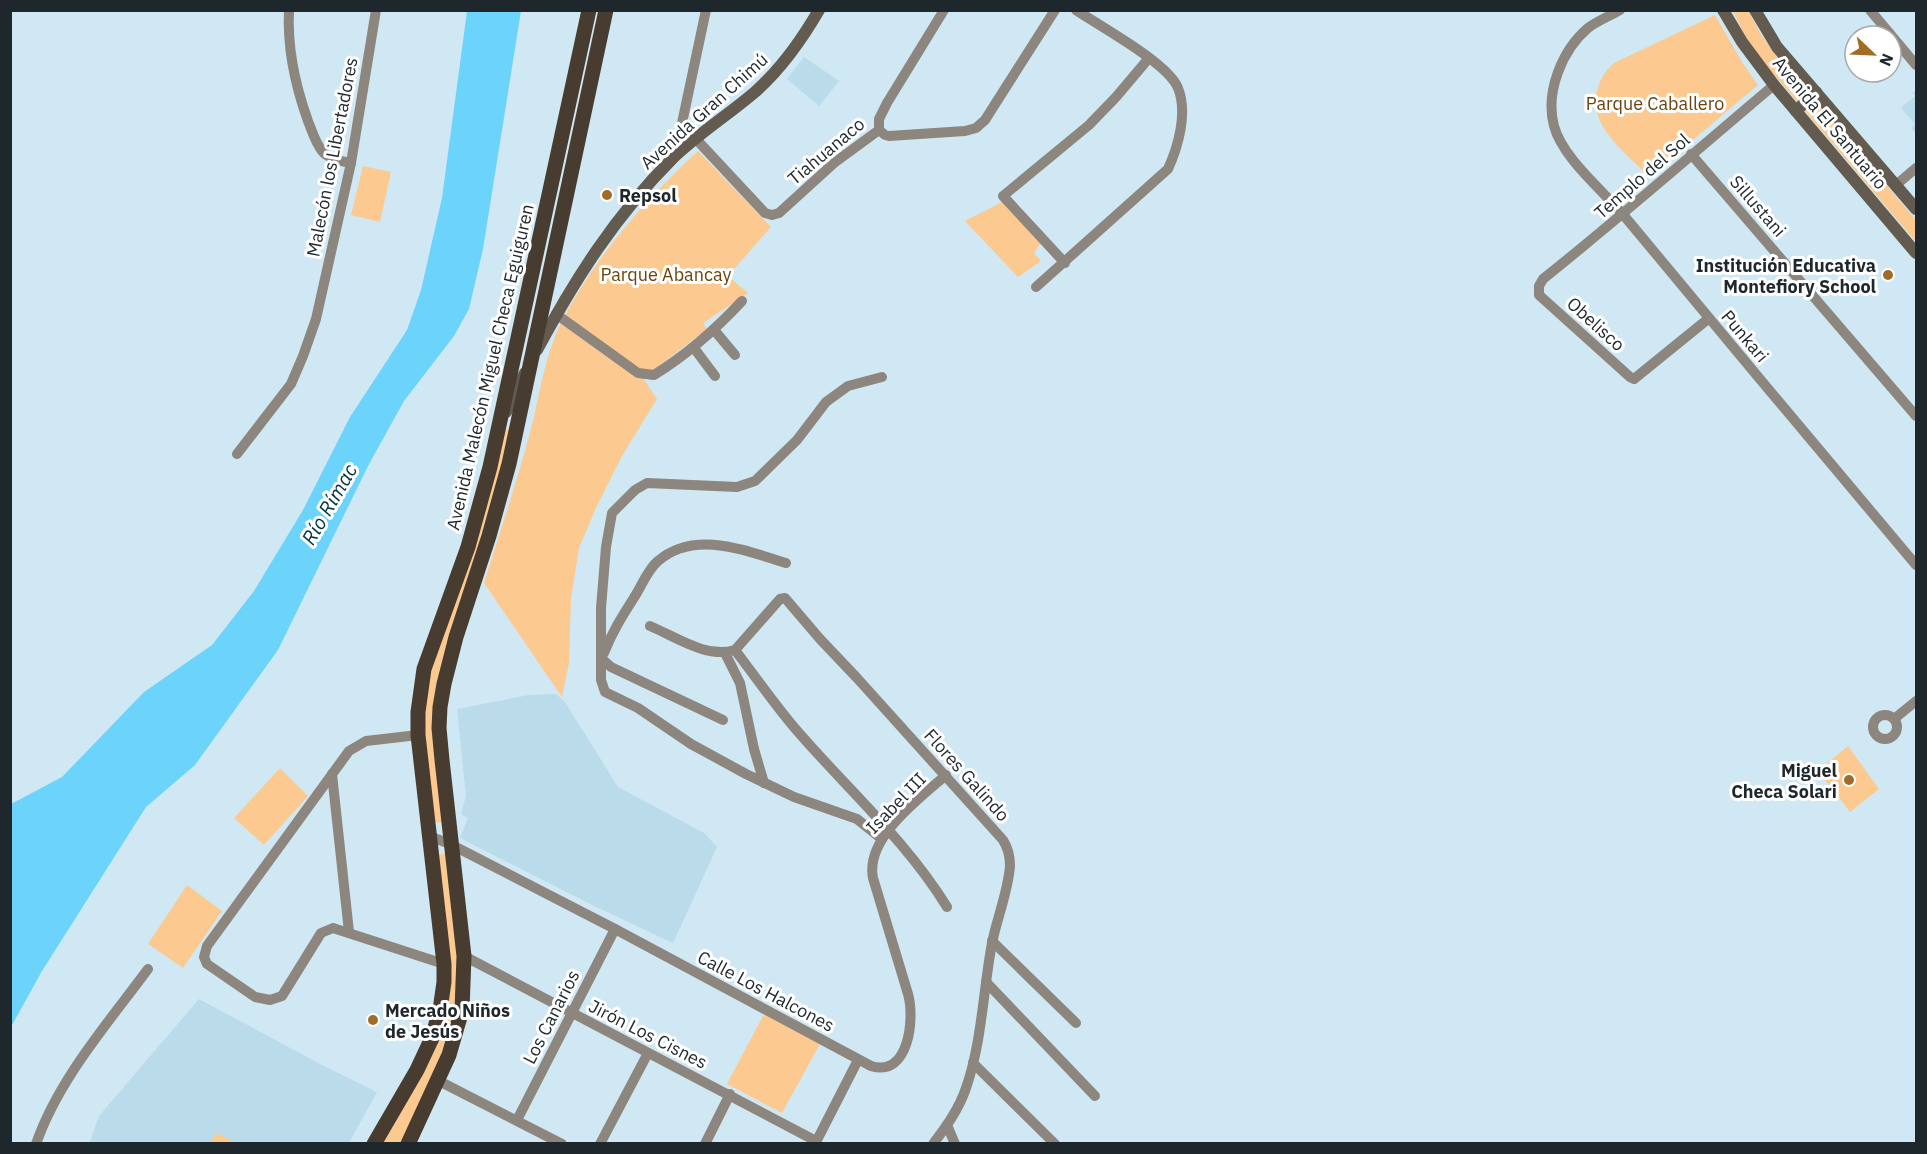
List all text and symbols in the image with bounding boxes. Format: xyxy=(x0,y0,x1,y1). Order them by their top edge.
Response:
north arrow xyxy=(1843,24,1903,84)
street label: Avenida Gran Chimú xyxy=(635,48,773,174)
text: N xyxy=(1875,51,1898,69)
street label: Avenida El Santuario xyxy=(1768,52,1892,194)
street label: Malecón los Libertadores xyxy=(301,55,363,259)
park label: Parque Caballero xyxy=(1586,92,1724,115)
street label: Tiahuanaco xyxy=(783,112,869,190)
street label: Templo del Sol xyxy=(1589,128,1695,224)
street label: Sillustani xyxy=(1725,170,1791,242)
place label: Repsol xyxy=(619,184,677,207)
marker: Repsol xyxy=(600,188,614,202)
street label: Avenida Malecón Miguel Checa Eguiguren xyxy=(441,202,539,532)
place label: Institución Educativa Montefiory School xyxy=(1696,254,1877,298)
park label: Parque Abancay xyxy=(600,263,732,286)
marker: Institución Educativa Montefiory School xyxy=(1881,268,1895,282)
street label: Obelisco xyxy=(1562,292,1630,356)
street label: Punkari xyxy=(1716,305,1774,367)
water label: Río Rímac xyxy=(295,458,363,550)
street label: Flores Galindo xyxy=(919,724,1015,826)
place label: Miguel Checa Solari xyxy=(1731,759,1838,803)
street label: Isabel III xyxy=(861,767,931,839)
marker: Miguel Checa Solari xyxy=(1842,773,1856,787)
street label: Calle Los Halcones xyxy=(694,945,838,1037)
street label: Los Canarios xyxy=(517,966,585,1068)
street label: Jirón Los Cisnes xyxy=(585,994,711,1074)
place label: Mercado Niños de Jesús xyxy=(385,999,510,1043)
marker: Mercado Niños de Jesús xyxy=(366,1013,380,1027)

